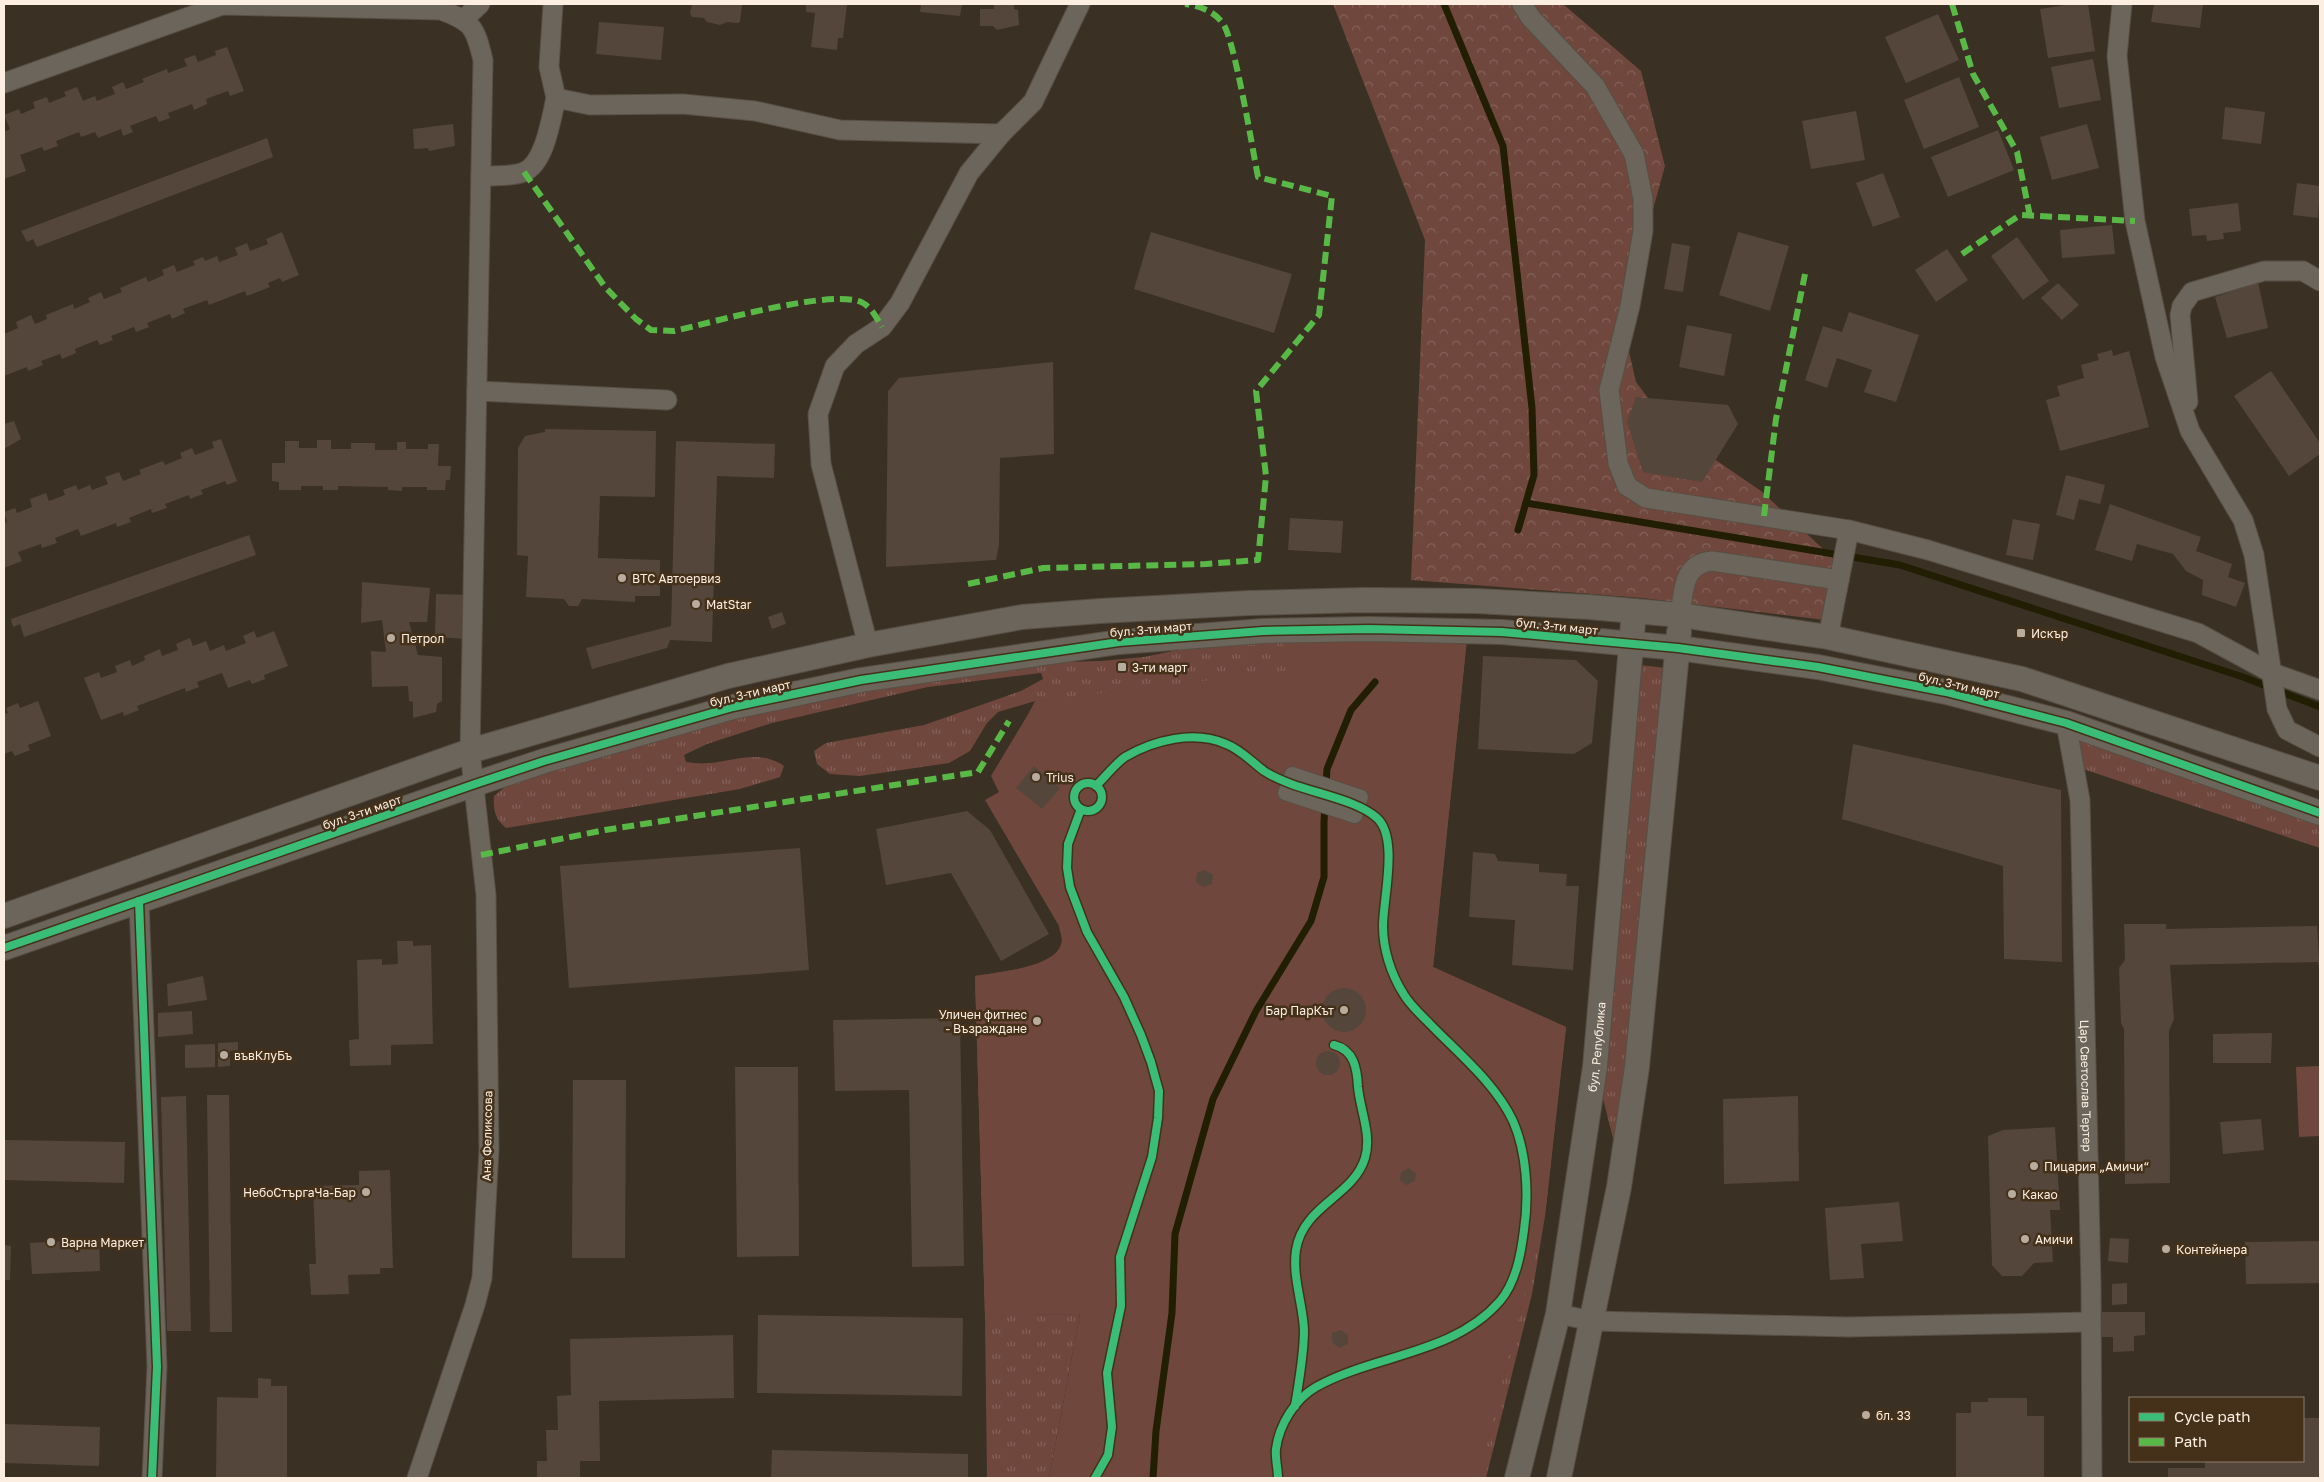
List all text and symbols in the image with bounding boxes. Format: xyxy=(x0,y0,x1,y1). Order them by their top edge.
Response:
place label: ВТС Автоервиз xyxy=(632,571,721,586)
marker: ВТС Автоервиз xyxy=(616,572,628,584)
place label: MatStar xyxy=(706,597,752,612)
marker: MatStar xyxy=(690,598,702,610)
street label: бул. 3-ти март xyxy=(1515,614,1599,638)
street label: бул. 3-ти март xyxy=(1109,618,1193,640)
place label: Искър xyxy=(2031,626,2068,641)
marker: Искър xyxy=(2015,627,2027,639)
place label: Петрол xyxy=(401,631,444,646)
marker: Петрол xyxy=(385,632,397,644)
place label: 3-ти март xyxy=(1132,660,1188,675)
marker: 3-ти март xyxy=(1116,661,1128,673)
street label: бул. 3-ти март xyxy=(1917,668,2001,702)
street label: бул. 3-ти март xyxy=(708,676,792,710)
place label: Trius xyxy=(1046,770,1074,785)
marker: Trius xyxy=(1030,771,1042,783)
street label: бул. 3-ти март xyxy=(321,791,403,833)
street label: бул. Република xyxy=(1584,1001,1608,1093)
place label: Бар ПарКът xyxy=(1265,1003,1334,1018)
marker: Бар ПарКът xyxy=(1338,1004,1350,1016)
place label: Уличен фитнес - Възраждане xyxy=(939,1007,1027,1036)
marker: Уличен фитнес - Възраждане xyxy=(1031,1015,1043,1027)
street label: Цар Светослав Тертер xyxy=(2077,1019,2095,1152)
place label: въвКлуБъ xyxy=(234,1048,292,1063)
marker: въвКлуБъ xyxy=(218,1049,230,1061)
street label: Ана Феликсова xyxy=(479,1091,495,1181)
place label: Пицария „Амичи“ xyxy=(2044,1159,2149,1174)
marker: Пицария „Амичи“ xyxy=(2028,1160,2040,1172)
place label: НебоСтъргаЧа-Бар xyxy=(243,1185,356,1200)
marker: НебоСтъргаЧа-Бар xyxy=(360,1186,372,1198)
place label: Какао xyxy=(2022,1187,2058,1202)
marker: Какао xyxy=(2006,1188,2018,1200)
place label: Амичи xyxy=(2035,1232,2073,1247)
marker: Амичи xyxy=(2019,1233,2031,1245)
place label: Варна Маркет xyxy=(61,1235,144,1250)
marker: Варна Маркет xyxy=(45,1236,57,1248)
place label: Контейнера xyxy=(2176,1242,2247,1257)
marker: Контейнера xyxy=(2160,1243,2172,1255)
legend xyxy=(2129,1397,2304,1462)
text: Cycle path xyxy=(2174,1407,2250,1425)
place label: бл. 33 xyxy=(1876,1408,1911,1423)
marker: бл. 33 xyxy=(1860,1409,1872,1421)
text: Path xyxy=(2174,1432,2207,1450)

